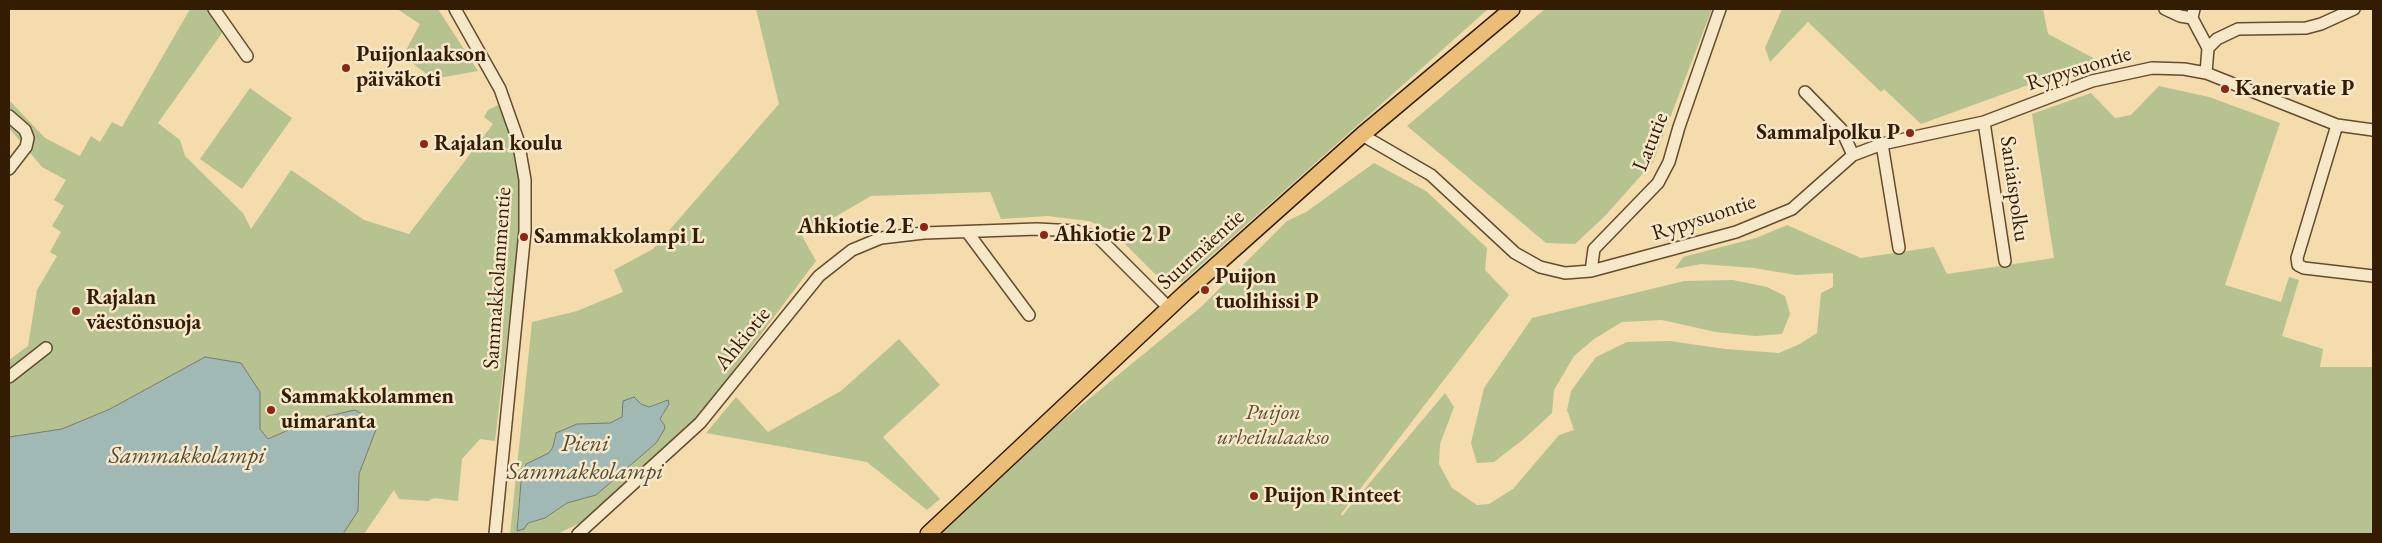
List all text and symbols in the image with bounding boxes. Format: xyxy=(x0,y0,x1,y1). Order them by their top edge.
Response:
street label: Rypysuontie xyxy=(2024,41,2134,97)
place label: Puijonlaakson päiväkoti xyxy=(356,42,486,94)
marker: Puijonlaakson päiväkoti xyxy=(340,62,352,74)
place label: Kanervatie P xyxy=(2235,76,2354,102)
marker: Kanervatie P xyxy=(2219,83,2231,95)
street label: Latutie xyxy=(1627,109,1675,175)
place label: Sammalpolku P xyxy=(1756,120,1900,146)
marker: Sammalpolku P xyxy=(1904,127,1916,139)
place label: Rajalan koulu xyxy=(434,131,562,157)
street label: Saniaispolku xyxy=(1994,134,2034,244)
marker: Rajalan koulu xyxy=(418,138,430,150)
street label: Sammakkolammentie xyxy=(478,186,518,370)
street label: Rypysuontie xyxy=(1649,189,1759,247)
street label: Suurmäentie xyxy=(1152,204,1250,296)
place label: Ahkiotie 2 E xyxy=(798,214,914,240)
marker: Ahkiotie 2 E xyxy=(918,221,930,233)
place label: Ahkiotie 2 P xyxy=(1054,222,1171,248)
place label: Sammakkolampi L xyxy=(534,224,704,250)
marker: Ahkiotie 2 P xyxy=(1038,229,1050,241)
marker: Sammakkolampi L xyxy=(518,231,530,243)
place label: Puijon tuolihissi P xyxy=(1215,264,1319,316)
marker: Puijon tuolihissi P xyxy=(1199,284,1211,296)
place label: Rajalan väestönsuoja xyxy=(86,285,201,336)
street label: Ahkiotie xyxy=(709,302,777,376)
marker: Rajalan väestönsuoja xyxy=(70,305,82,317)
place label: Sammakkolammen uimaranta xyxy=(281,384,454,436)
park label: Puijon urheilulaakso xyxy=(1217,400,1329,452)
marker: Sammakkolammen uimaranta xyxy=(265,404,277,416)
water label: Pieni Sammakkolampi xyxy=(507,430,663,486)
water label: Sammakkolampi xyxy=(109,442,265,470)
place label: Puijon Rinteet xyxy=(1264,483,1401,509)
marker: Puijon Rinteet xyxy=(1248,490,1260,502)

